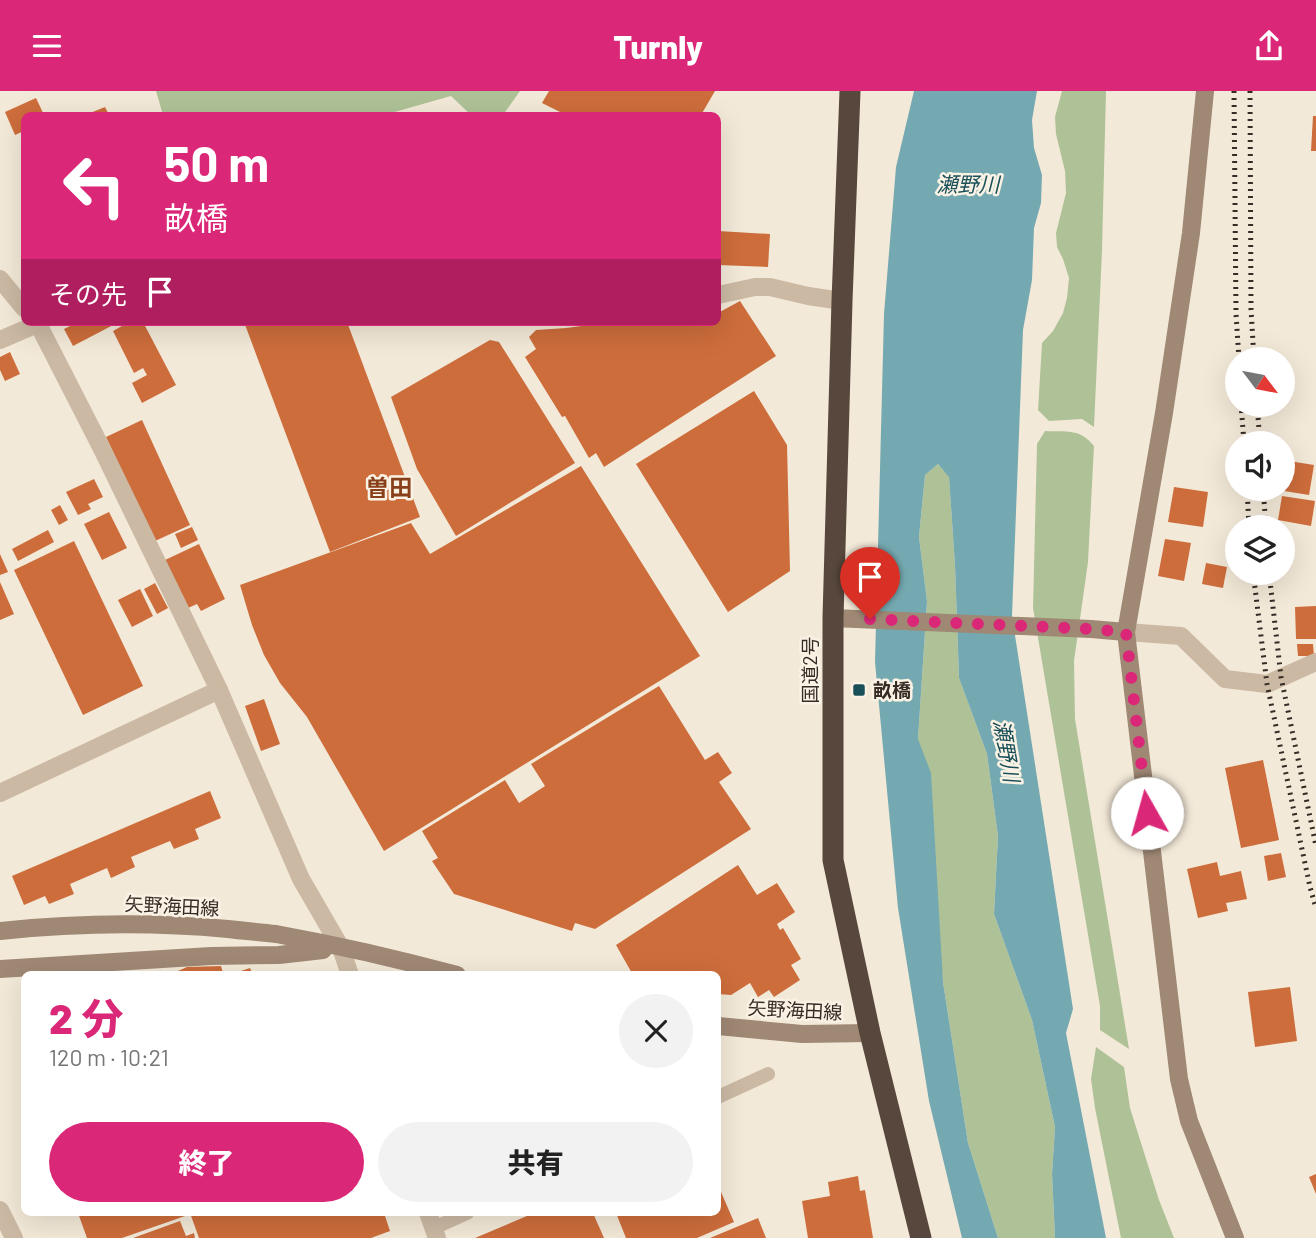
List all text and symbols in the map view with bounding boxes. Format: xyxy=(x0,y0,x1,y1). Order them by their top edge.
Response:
icon: menu xyxy=(28,27,66,65)
text: Turnly xyxy=(613,27,703,65)
icon: share xyxy=(1250,27,1288,65)
text: 50 m xyxy=(164,133,269,192)
icon: left xyxy=(49,140,140,231)
water label: 瀬野川 xyxy=(937,171,1001,196)
text: 畝橋 xyxy=(164,198,228,236)
icon: arrive xyxy=(141,273,179,311)
text: その先 xyxy=(49,278,127,309)
north arrow xyxy=(1225,347,1295,417)
map controls xyxy=(1225,347,1295,585)
button: sound xyxy=(1225,431,1295,501)
district label: 曽田 xyxy=(366,473,412,501)
button: layers xyxy=(1225,515,1295,585)
pin xyxy=(840,547,900,619)
icon: arrive xyxy=(851,558,889,596)
street label: 国道2号 xyxy=(798,636,821,704)
place label: 畝橋 xyxy=(873,678,911,701)
marker: 畝橋 xyxy=(851,682,867,698)
water label: 瀬野川 xyxy=(990,718,1026,786)
position arrow xyxy=(1110,776,1184,850)
street label: 矢野海田線 xyxy=(124,892,220,919)
text: 2 分 xyxy=(49,992,123,1042)
button: close xyxy=(619,994,693,1068)
street label: 矢野海田線 xyxy=(747,996,843,1023)
text: 120 m · 10:21 xyxy=(49,1043,169,1071)
button: 終了 xyxy=(49,1122,364,1202)
button: 共有 xyxy=(378,1122,693,1202)

